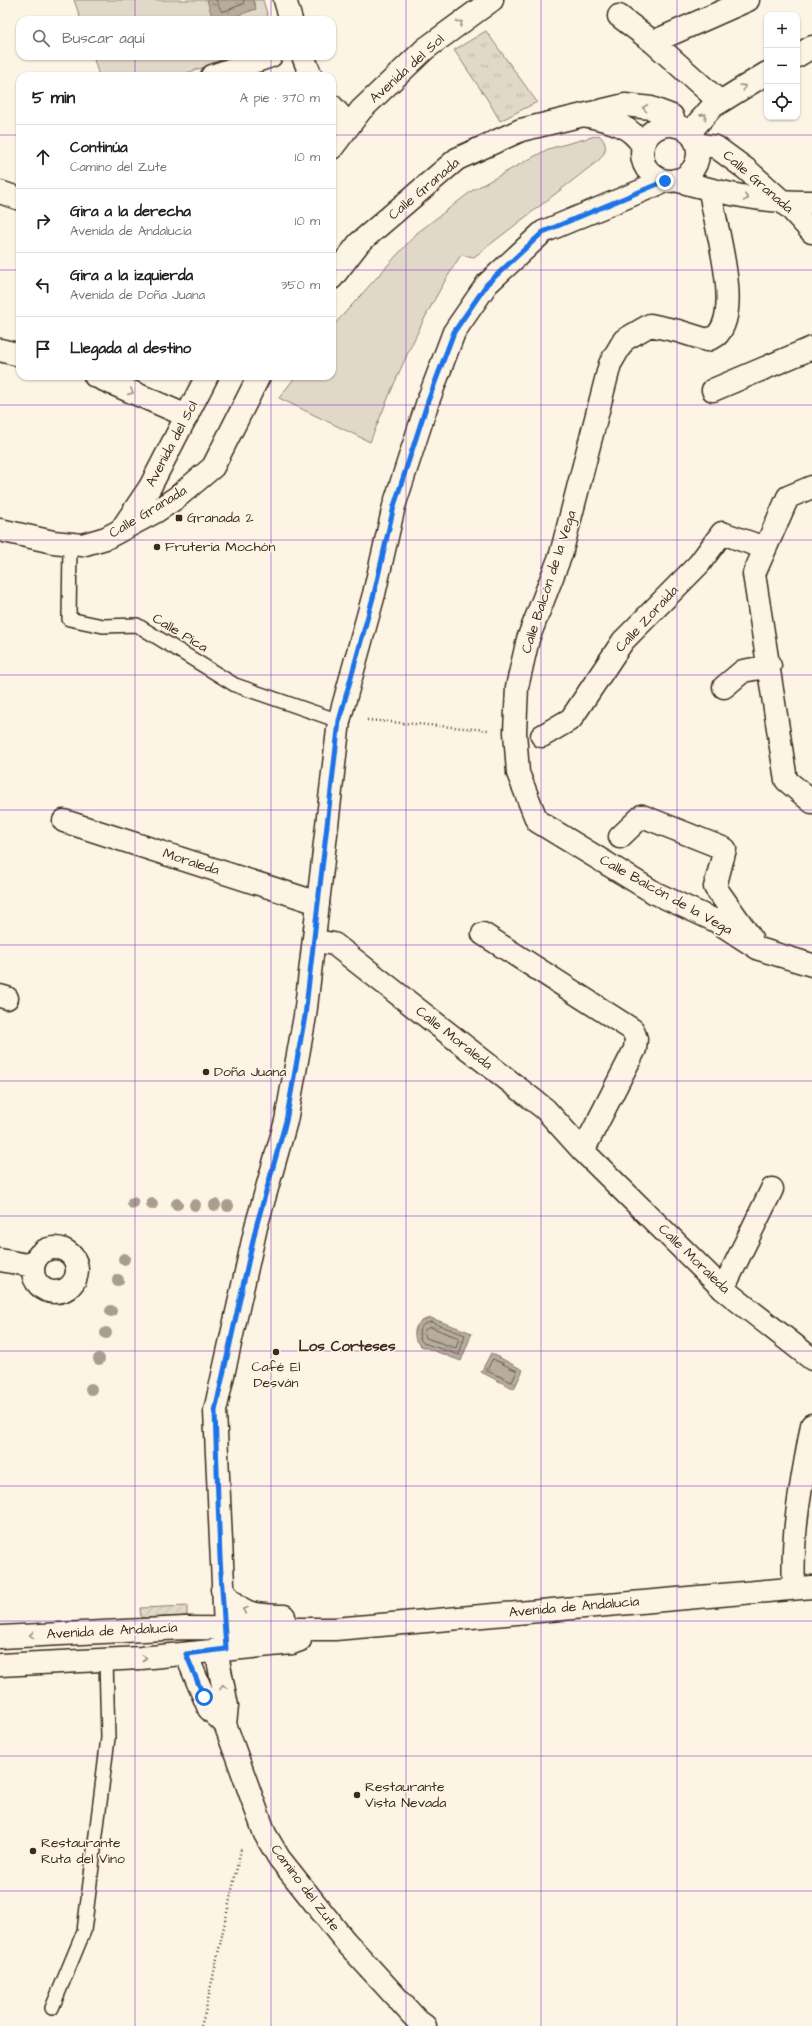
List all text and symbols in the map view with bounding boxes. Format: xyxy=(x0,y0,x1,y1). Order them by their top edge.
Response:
map controls xyxy=(764,12,800,120)
button: + xyxy=(764,12,800,48)
search box xyxy=(16,16,336,60)
one-way arrow xyxy=(456,20,463,28)
icon: search xyxy=(30,27,52,49)
text: Buscar aquí xyxy=(62,28,144,49)
street label: Avenida del Sol xyxy=(365,30,449,108)
button: − xyxy=(764,48,800,84)
button: locate xyxy=(764,84,800,120)
one-way arrow xyxy=(739,85,746,92)
text: 5 min xyxy=(32,86,75,110)
text: A pie · 370 m xyxy=(240,89,320,107)
one-way arrow xyxy=(642,104,648,113)
one-way arrow xyxy=(699,113,707,121)
text: Continúa xyxy=(70,137,128,158)
icon: ahead xyxy=(32,146,54,168)
street label: Calle Granada xyxy=(718,146,798,218)
text: 10 m xyxy=(295,148,320,166)
street label: Calle Granada xyxy=(384,153,464,225)
text: Camino del Zute xyxy=(70,158,167,176)
route end xyxy=(656,172,674,190)
one-way arrow xyxy=(743,193,749,201)
text: Gira a la derecha xyxy=(70,201,191,222)
icon: right xyxy=(32,210,54,232)
text: 10 m xyxy=(295,212,320,230)
text: Avenida de Andalucía xyxy=(70,222,192,240)
text: Gira a la izquierda xyxy=(70,265,193,286)
icon: left xyxy=(32,274,54,296)
text: 350 m xyxy=(281,276,320,294)
text: Avenida de Doña Juana xyxy=(70,286,205,304)
icon: arrive xyxy=(32,338,54,360)
text: Llegada al destino xyxy=(70,338,191,359)
one-way arrow xyxy=(126,387,134,395)
street label: Avenida del Sol xyxy=(141,398,203,490)
street label: Calle Granada xyxy=(105,481,191,543)
place label: Granada 2 xyxy=(187,508,254,528)
street label: Calle Balcón de la Vega xyxy=(516,508,582,656)
marker: Granada 2 xyxy=(174,513,184,523)
place label: Frutería Mochón xyxy=(165,537,275,557)
marker: Frutería Mochón xyxy=(152,542,162,552)
street label: Calle Zoraida xyxy=(611,581,683,657)
street label: Calle Pica xyxy=(148,609,212,657)
street label: Moraleda xyxy=(160,843,222,881)
street label: Calle Balcón de la Vega xyxy=(596,850,736,940)
street label: Calle Moraleda xyxy=(411,1001,497,1075)
place label: Doña Juana xyxy=(214,1062,286,1082)
marker: Doña Juana xyxy=(201,1067,211,1077)
street label: Calle Moraleda xyxy=(654,1220,734,1298)
district label: Los Corteses xyxy=(298,1336,396,1357)
marker: Café El Desván xyxy=(271,1347,281,1357)
place label: Café El Desván xyxy=(251,1357,301,1393)
street label: Avenida de Andalucía xyxy=(508,1591,640,1623)
one-way arrow xyxy=(242,1607,249,1615)
street label: Avenida de Andalucía xyxy=(46,1618,178,1644)
one-way arrow xyxy=(29,1631,35,1640)
one-way arrow xyxy=(141,1654,148,1663)
one-way arrow xyxy=(220,1684,228,1690)
route start xyxy=(195,1688,213,1706)
place label: Restaurante Vista Nevada xyxy=(365,1777,446,1813)
marker: Restaurante Vista Nevada xyxy=(352,1790,362,1800)
place label: Restaurante Ruta del Vino xyxy=(41,1833,125,1869)
street label: Camino del Zute xyxy=(266,1840,345,1936)
marker: Restaurante Ruta del Vino xyxy=(28,1846,38,1856)

